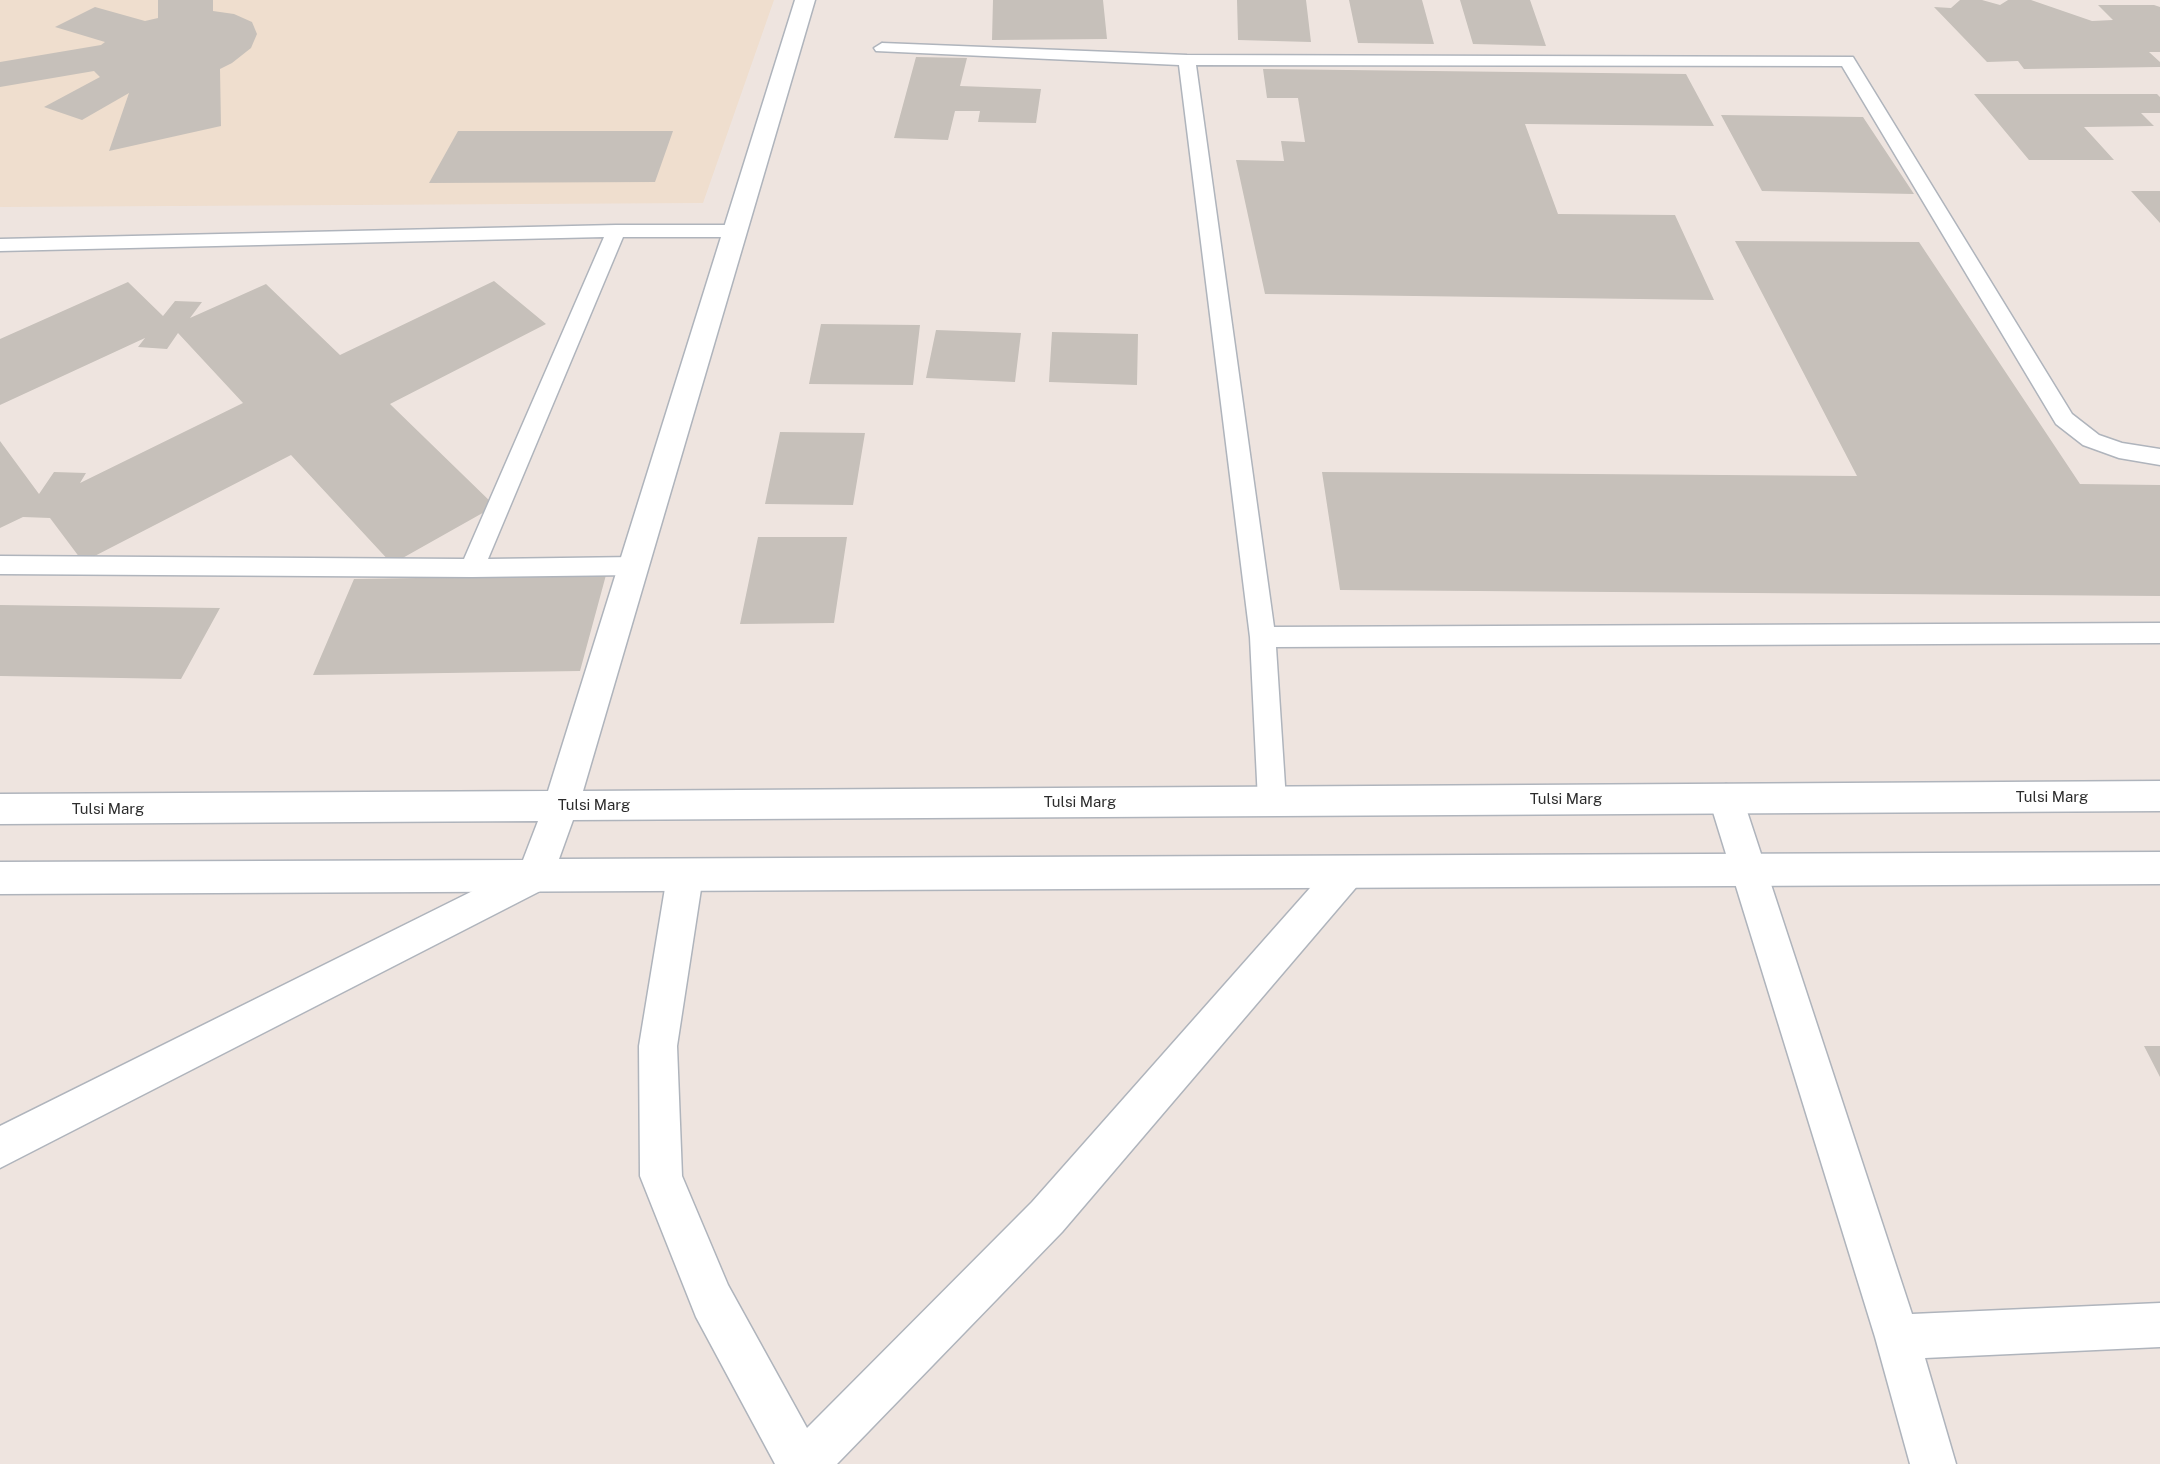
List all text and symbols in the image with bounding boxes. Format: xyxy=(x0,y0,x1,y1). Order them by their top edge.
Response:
street label: Tulsi Marg xyxy=(2016,788,2088,806)
street label: Tulsi Marg xyxy=(1530,790,1602,808)
street label: Tulsi Marg xyxy=(1044,793,1116,811)
street label: Tulsi Marg xyxy=(558,796,630,814)
street label: Tulsi Marg xyxy=(72,800,144,818)

